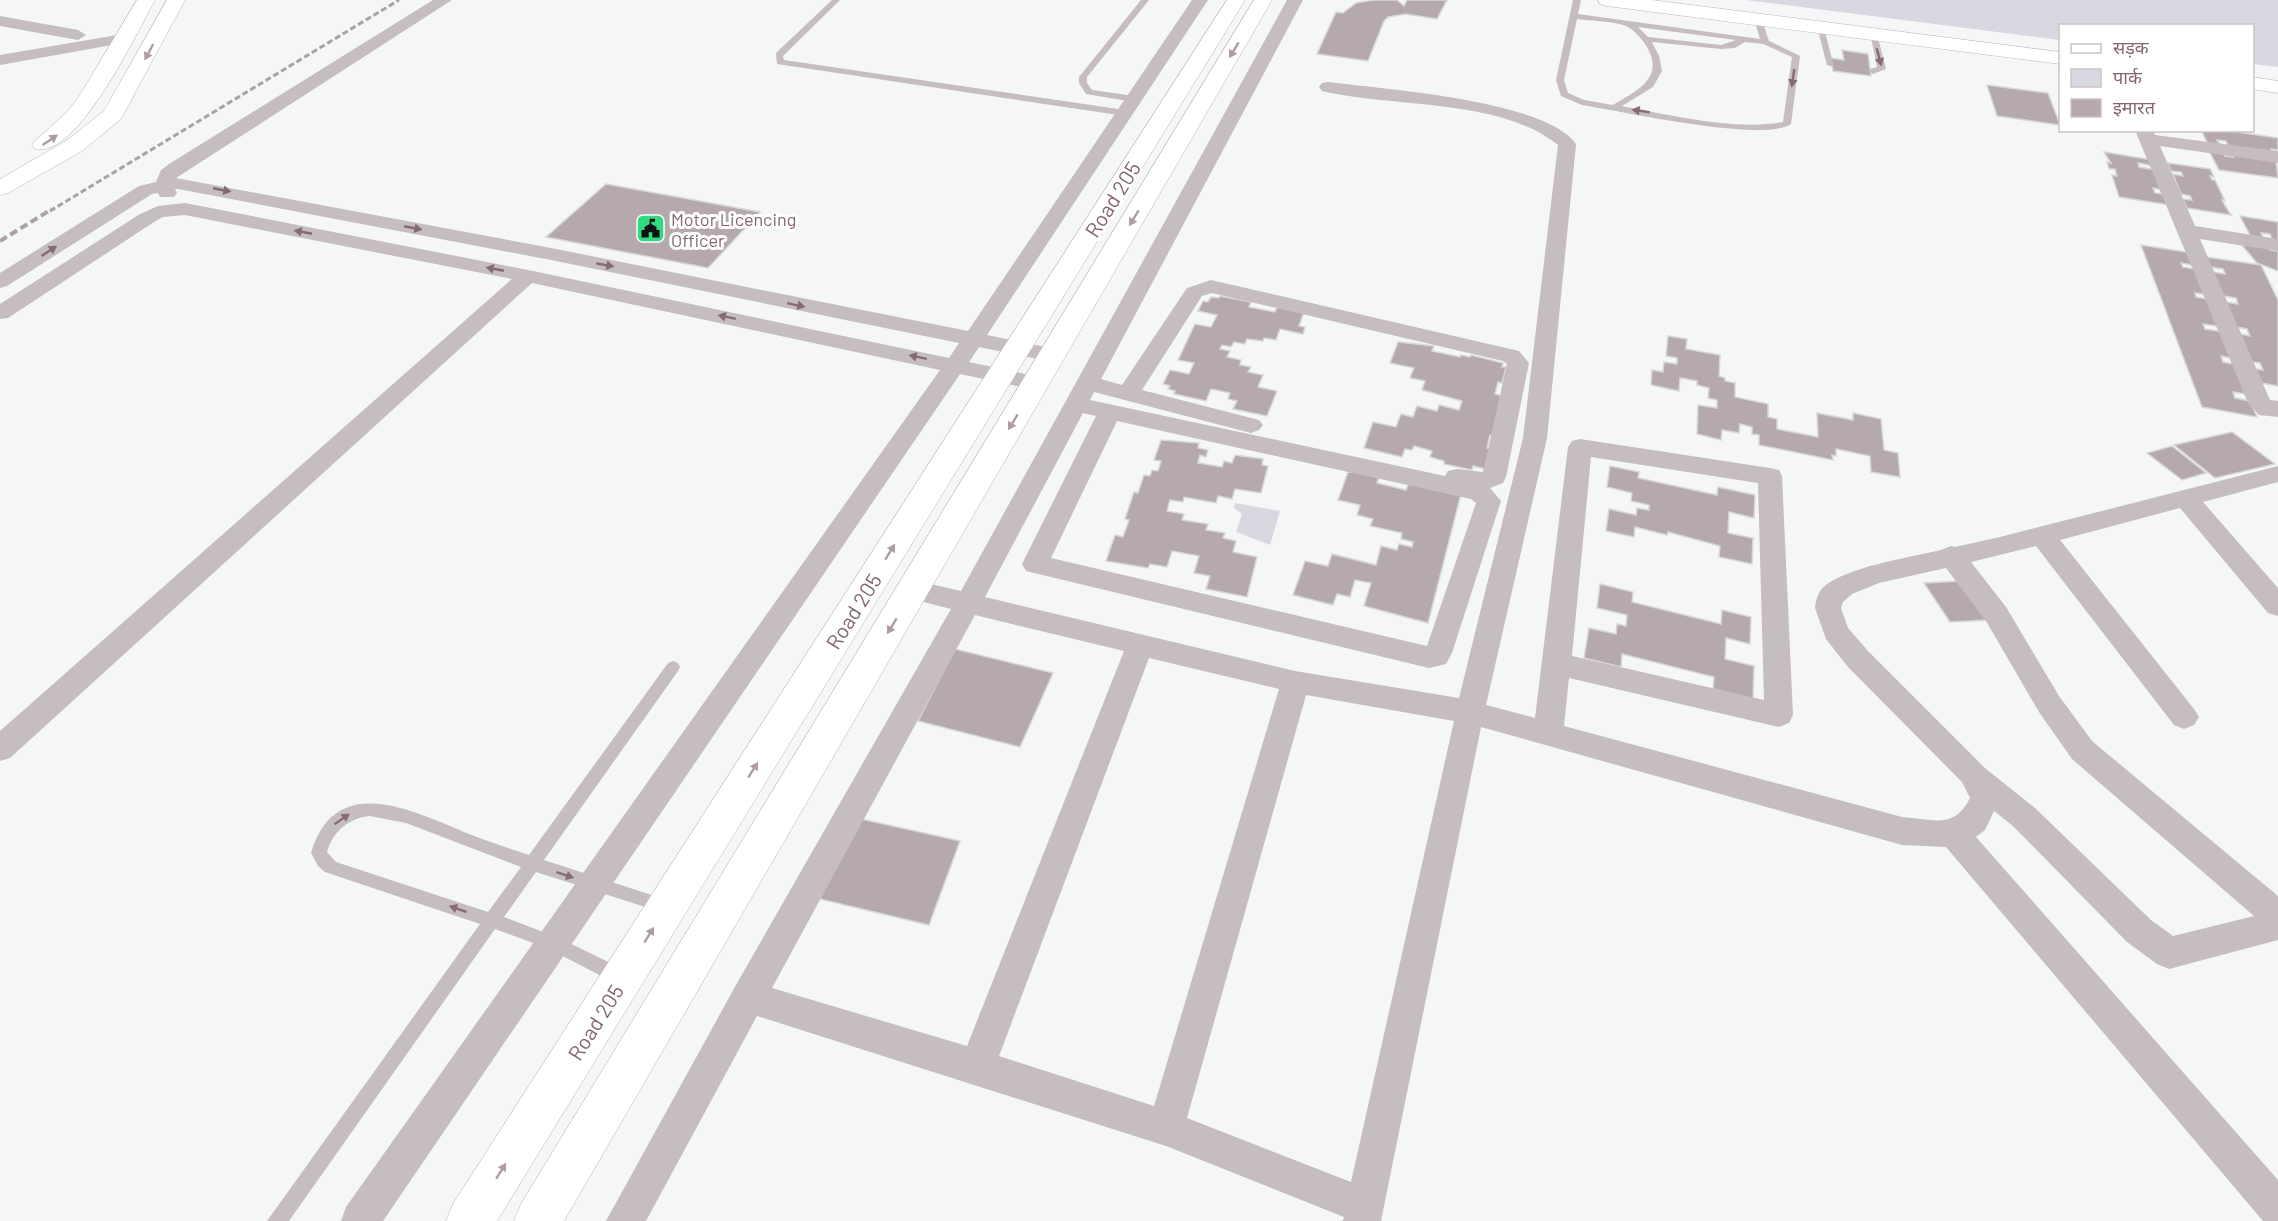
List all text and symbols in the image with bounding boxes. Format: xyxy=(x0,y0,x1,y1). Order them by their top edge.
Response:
legend xyxy=(2059,24,2254,132)
text: सड़क xyxy=(2113,36,2150,58)
one-way arrow xyxy=(1228,42,1239,58)
one-way arrow xyxy=(144,43,154,60)
one-way arrow xyxy=(1874,48,1884,66)
text: पार्क xyxy=(2113,66,2143,88)
one-way arrow xyxy=(1788,68,1798,87)
text: इमारत xyxy=(2113,96,2156,118)
one-way arrow xyxy=(1631,106,1650,115)
one-way arrow xyxy=(42,134,59,145)
street label: Road 205 xyxy=(1079,157,1145,241)
one-way arrow xyxy=(213,186,232,195)
place label: Motor Licencing Officer xyxy=(671,208,796,251)
one-way arrow xyxy=(1129,210,1139,227)
public building icon: Motor Licencing Officer xyxy=(634,213,666,245)
one-way arrow xyxy=(404,224,423,233)
one-way arrow xyxy=(294,227,313,236)
one-way arrow xyxy=(41,245,57,256)
one-way arrow xyxy=(595,261,614,270)
one-way arrow xyxy=(485,264,504,273)
one-way arrow xyxy=(786,300,805,310)
one-way arrow xyxy=(717,312,736,321)
one-way arrow xyxy=(908,352,927,361)
one-way arrow xyxy=(1008,414,1019,430)
one-way arrow xyxy=(885,543,896,560)
street label: Road 205 xyxy=(820,569,886,653)
one-way arrow xyxy=(887,618,897,635)
one-way arrow xyxy=(747,762,758,778)
one-way arrow xyxy=(333,813,349,825)
one-way arrow xyxy=(556,870,574,880)
one-way arrow xyxy=(449,904,467,914)
one-way arrow xyxy=(644,927,655,943)
street label: Road 205 xyxy=(562,980,628,1064)
one-way arrow xyxy=(495,1163,506,1180)

